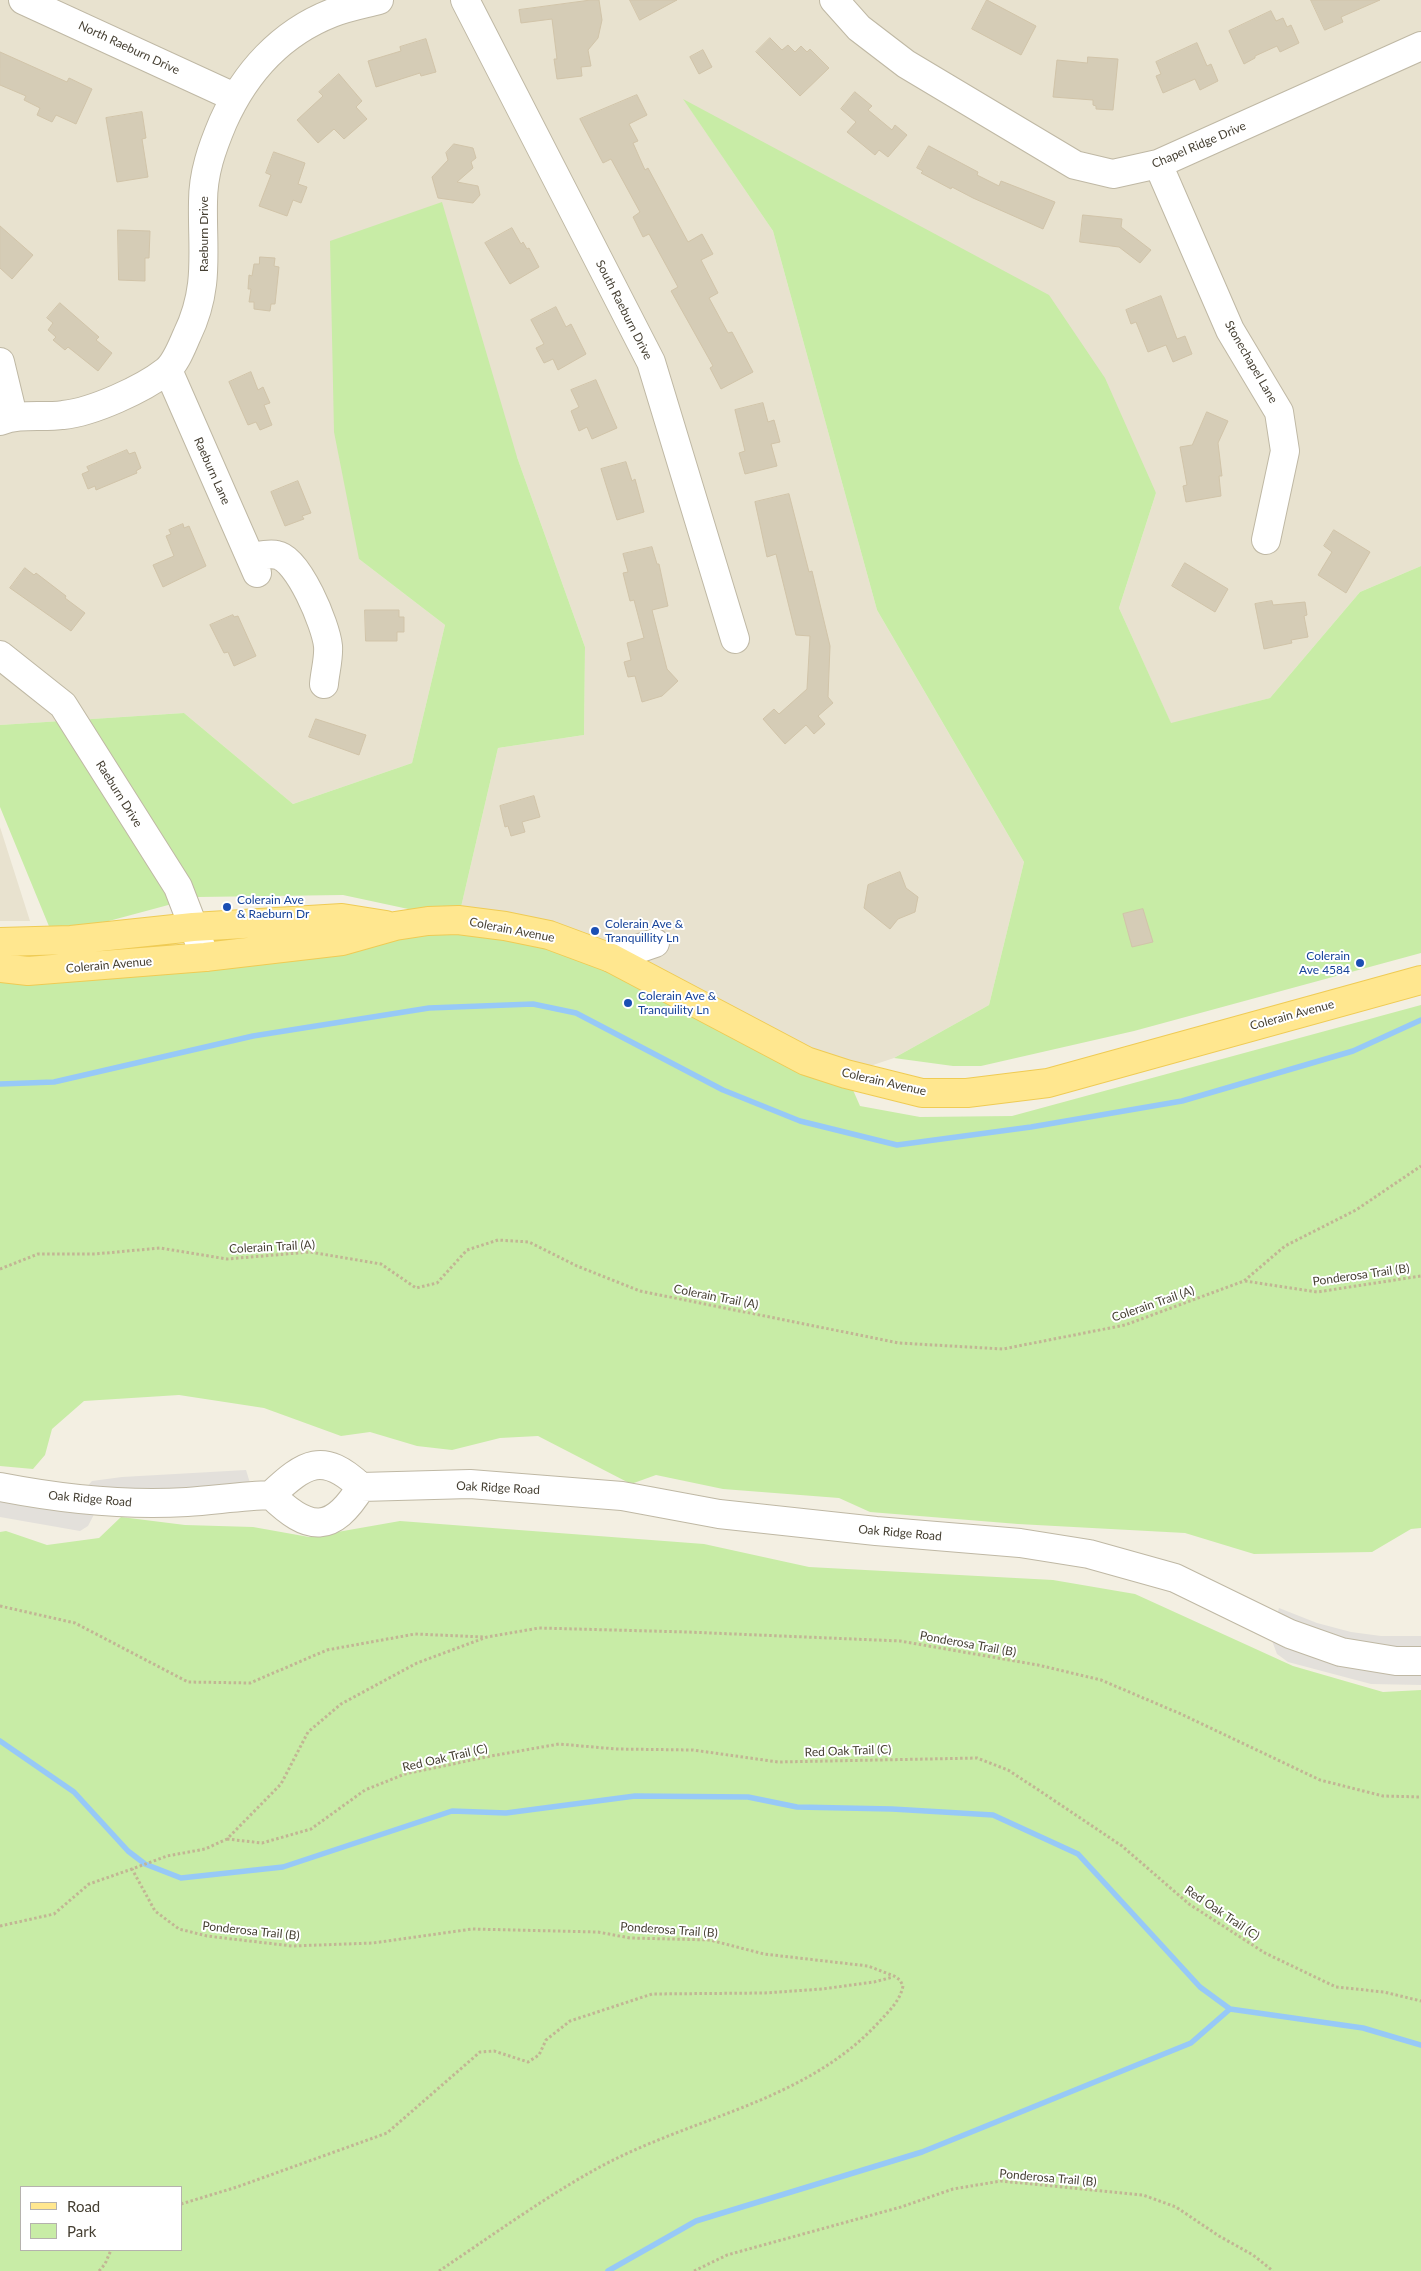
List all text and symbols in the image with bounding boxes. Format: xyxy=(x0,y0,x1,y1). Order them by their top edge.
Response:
street label: North Raeburn Drive xyxy=(76,18,182,78)
street label: Chapel Ridge Drive xyxy=(1150,119,1248,171)
street label: Raeburn Drive xyxy=(197,196,211,272)
street label: South Raeburn Drive xyxy=(593,258,655,362)
street label: Stonechapel Lane xyxy=(1222,318,1280,406)
street label: Raeburn Lane xyxy=(191,435,233,507)
street label: Raeburn Drive xyxy=(93,758,145,830)
place label: Colerain Ave & Raeburn Dr xyxy=(237,893,309,921)
marker: Colerain Ave & Raeburn Dr xyxy=(221,901,233,913)
street label: Colerain Avenue xyxy=(468,915,556,945)
place label: Colerain Ave & Tranquillity Ln xyxy=(605,917,683,945)
marker: Colerain Ave & Tranquillity Ln xyxy=(589,925,601,937)
place label: Colerain Ave 4584 xyxy=(1299,949,1350,977)
street label: Colerain Avenue xyxy=(65,954,153,976)
marker: Colerain Ave 4584 xyxy=(1354,957,1366,969)
place label: Colerain Ave & Tranquility Ln xyxy=(638,989,716,1017)
marker: Colerain Ave & Tranquility Ln xyxy=(622,997,634,1009)
street label: Colerain Avenue xyxy=(1248,997,1336,1033)
street label: Colerain Avenue xyxy=(840,1065,928,1099)
street label: Colerain Trail (A) xyxy=(229,1238,315,1256)
street label: Ponderosa Trail (B) xyxy=(1312,1261,1410,1289)
street label: Colerain Trail (A) xyxy=(672,1282,760,1312)
street label: Colerain Trail (A) xyxy=(1110,1283,1196,1325)
street label: Oak Ridge Road xyxy=(456,1479,540,1497)
street label: Oak Ridge Road xyxy=(48,1488,132,1510)
street label: Oak Ridge Road xyxy=(858,1522,942,1544)
street label: Ponderosa Trail (B) xyxy=(919,1628,1017,1660)
street label: Red Oak Trail (C) xyxy=(401,1741,489,1775)
street label: Red Oak Trail (C) xyxy=(804,1742,892,1760)
street label: Red Oak Trail (C) xyxy=(1182,1883,1262,1943)
street label: Ponderosa Trail (B) xyxy=(202,1919,300,1943)
street label: Ponderosa Trail (B) xyxy=(620,1919,718,1941)
street label: Ponderosa Trail (B) xyxy=(999,2167,1097,2189)
legend xyxy=(20,2186,182,2251)
text: Road xyxy=(67,2197,100,2215)
text: Park xyxy=(67,2222,96,2240)

